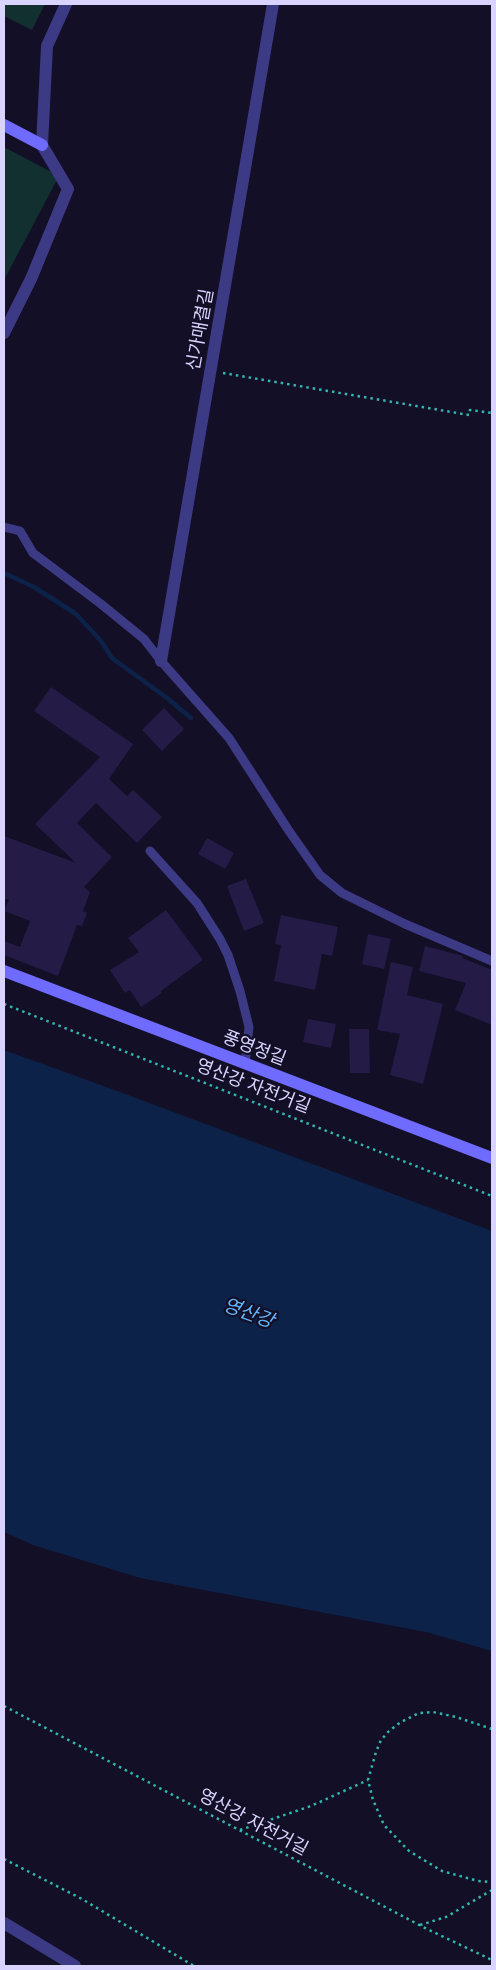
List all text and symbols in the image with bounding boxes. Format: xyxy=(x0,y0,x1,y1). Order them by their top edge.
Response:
street label: 신가매결길 xyxy=(183,287,219,373)
street label: 풍영정길 xyxy=(219,1027,289,1071)
street label: 영산강 자전거길 xyxy=(193,1055,313,1119)
water label: 영산강 xyxy=(219,1294,277,1334)
street label: 영산강 자전거길 xyxy=(195,1785,311,1861)

